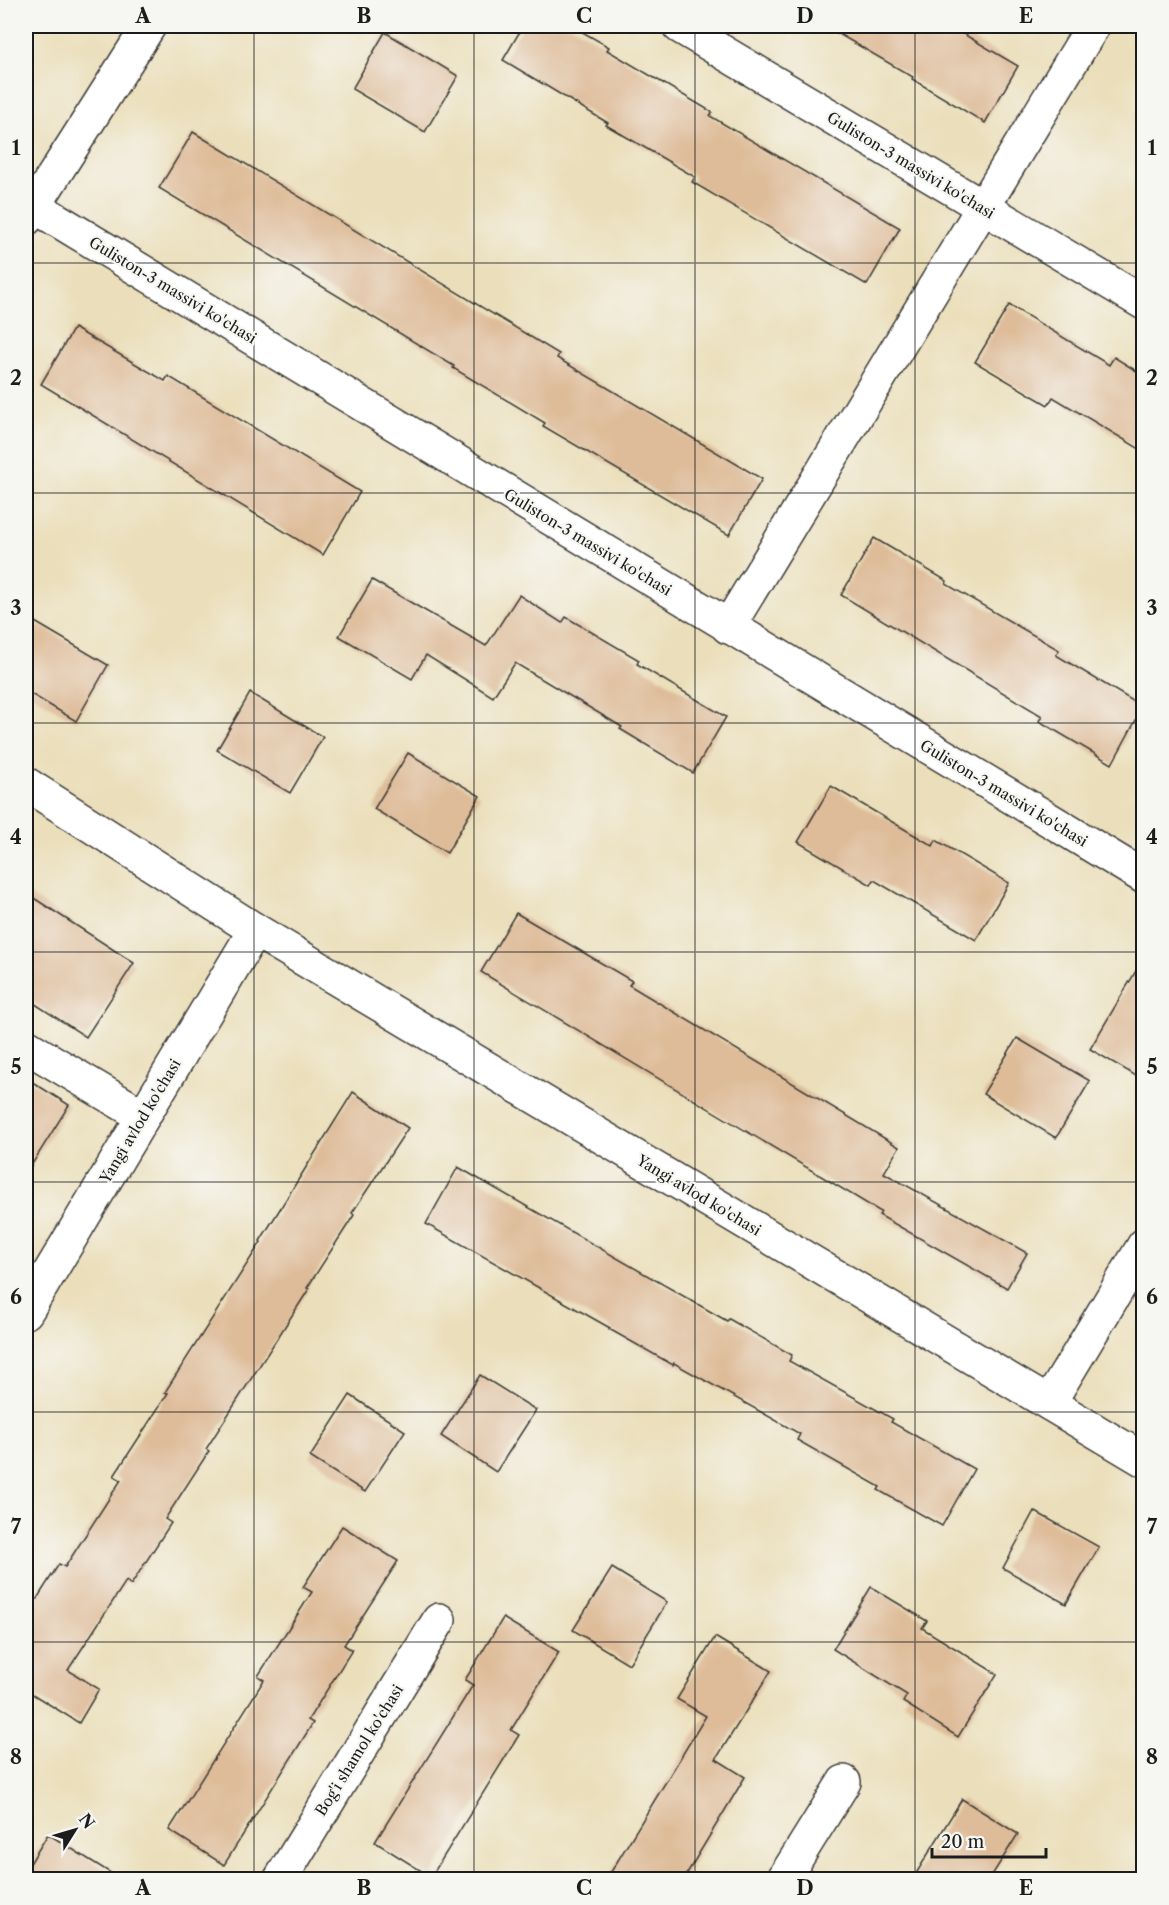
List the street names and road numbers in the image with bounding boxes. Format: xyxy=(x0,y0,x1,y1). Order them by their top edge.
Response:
street label: Guliston-3 massivi ko'chasi xyxy=(824,107,999,223)
street label: Guliston-3 massivi ko'chasi xyxy=(86,232,261,348)
street label: Guliston-3 massivi ko'chasi xyxy=(501,484,676,600)
street label: Guliston-3 massivi ko'chasi xyxy=(917,735,1092,851)
street label: Yangi avlod ko'chasi xyxy=(95,1055,185,1187)
street label: Yangi avlod ko'chasi xyxy=(633,1150,765,1240)
street label: Bog'i shamol ko'chasi xyxy=(311,1681,407,1819)

